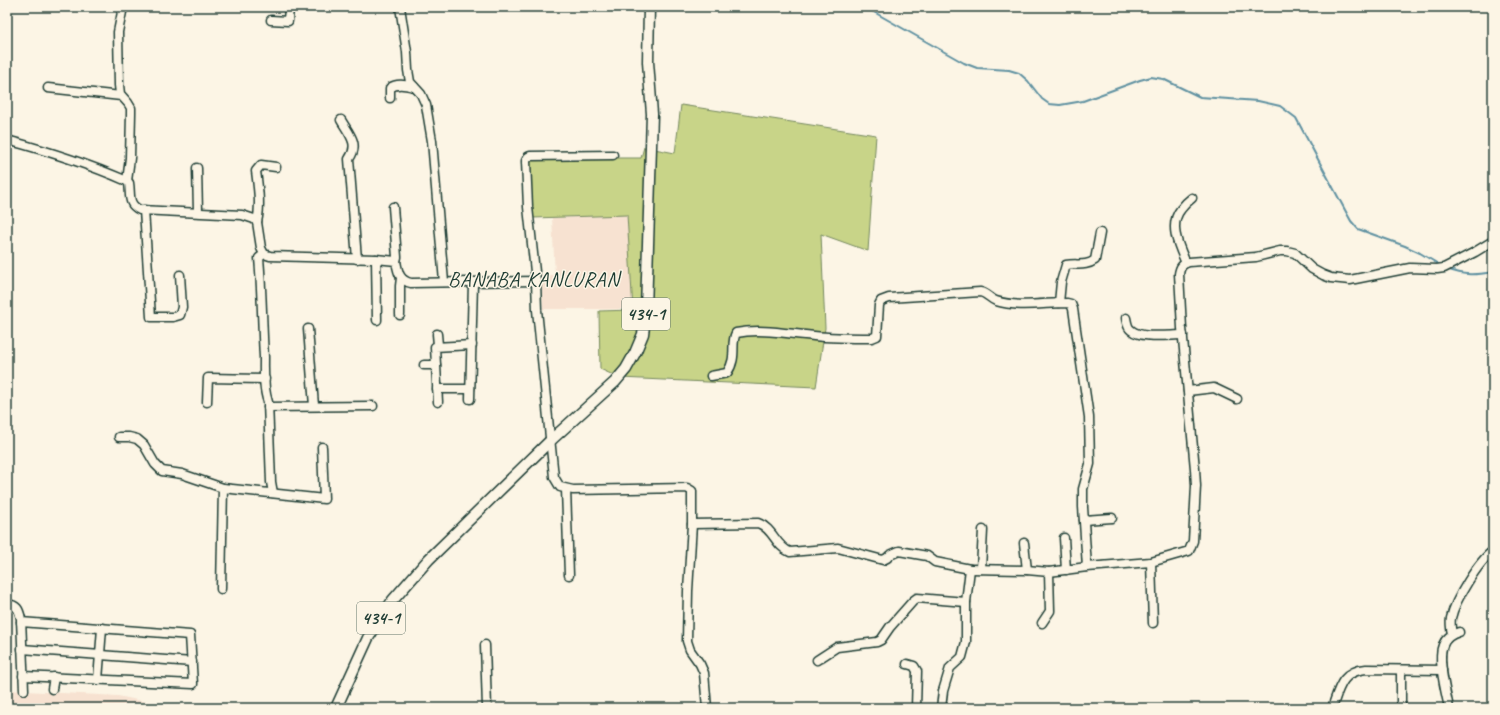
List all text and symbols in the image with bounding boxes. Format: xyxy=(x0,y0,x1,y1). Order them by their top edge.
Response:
district label: BANABA KANLURAN xyxy=(448,266,622,292)
road number: 434-1 xyxy=(622,298,670,330)
road number: 434-1 xyxy=(357,602,405,634)

